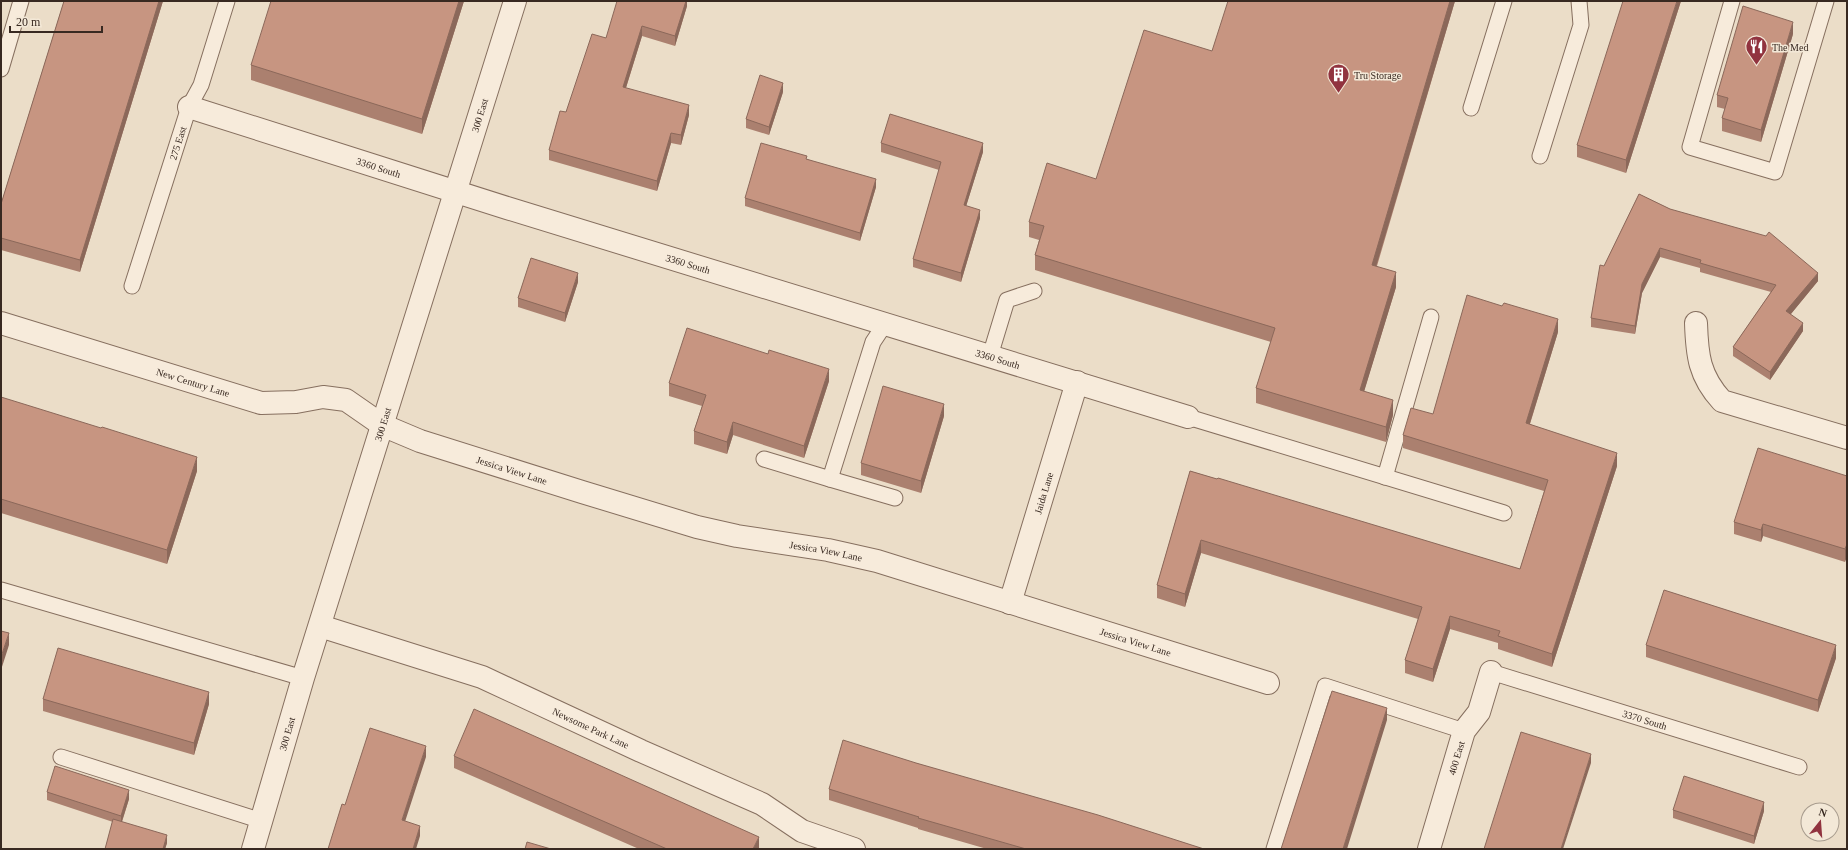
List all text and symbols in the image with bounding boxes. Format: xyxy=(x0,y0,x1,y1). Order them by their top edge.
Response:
scale bar xyxy=(10,8,102,34)
text: 20 m xyxy=(16,15,41,29)
restaurant icon: The Med xyxy=(1743,34,1769,67)
place label: The Med xyxy=(1772,42,1808,53)
building icon: Tru Storage xyxy=(1325,62,1351,95)
place label: Tru Storage xyxy=(1354,70,1402,81)
street label: 300 East xyxy=(469,97,490,133)
street label: 275 East xyxy=(167,125,189,161)
street label: 3360 South xyxy=(355,156,402,180)
street label: 3360 South xyxy=(664,252,711,276)
street label: 3360 South xyxy=(974,347,1021,371)
street label: New Century Lane xyxy=(155,366,232,399)
street label: 300 East xyxy=(372,406,393,443)
street label: Jessica View Lane xyxy=(475,454,549,487)
street label: Jaida Lane xyxy=(1032,470,1056,515)
street label: Jessica View Lane xyxy=(789,539,864,564)
street label: Jessica View Lane xyxy=(1099,626,1173,659)
street label: Newsome Park Lane xyxy=(551,706,631,751)
street label: 3370 South xyxy=(1621,708,1668,732)
street label: 300 East xyxy=(277,716,297,752)
street label: 400 East xyxy=(1446,740,1467,776)
north arrow xyxy=(1800,802,1840,842)
text: N xyxy=(1817,806,1829,819)

